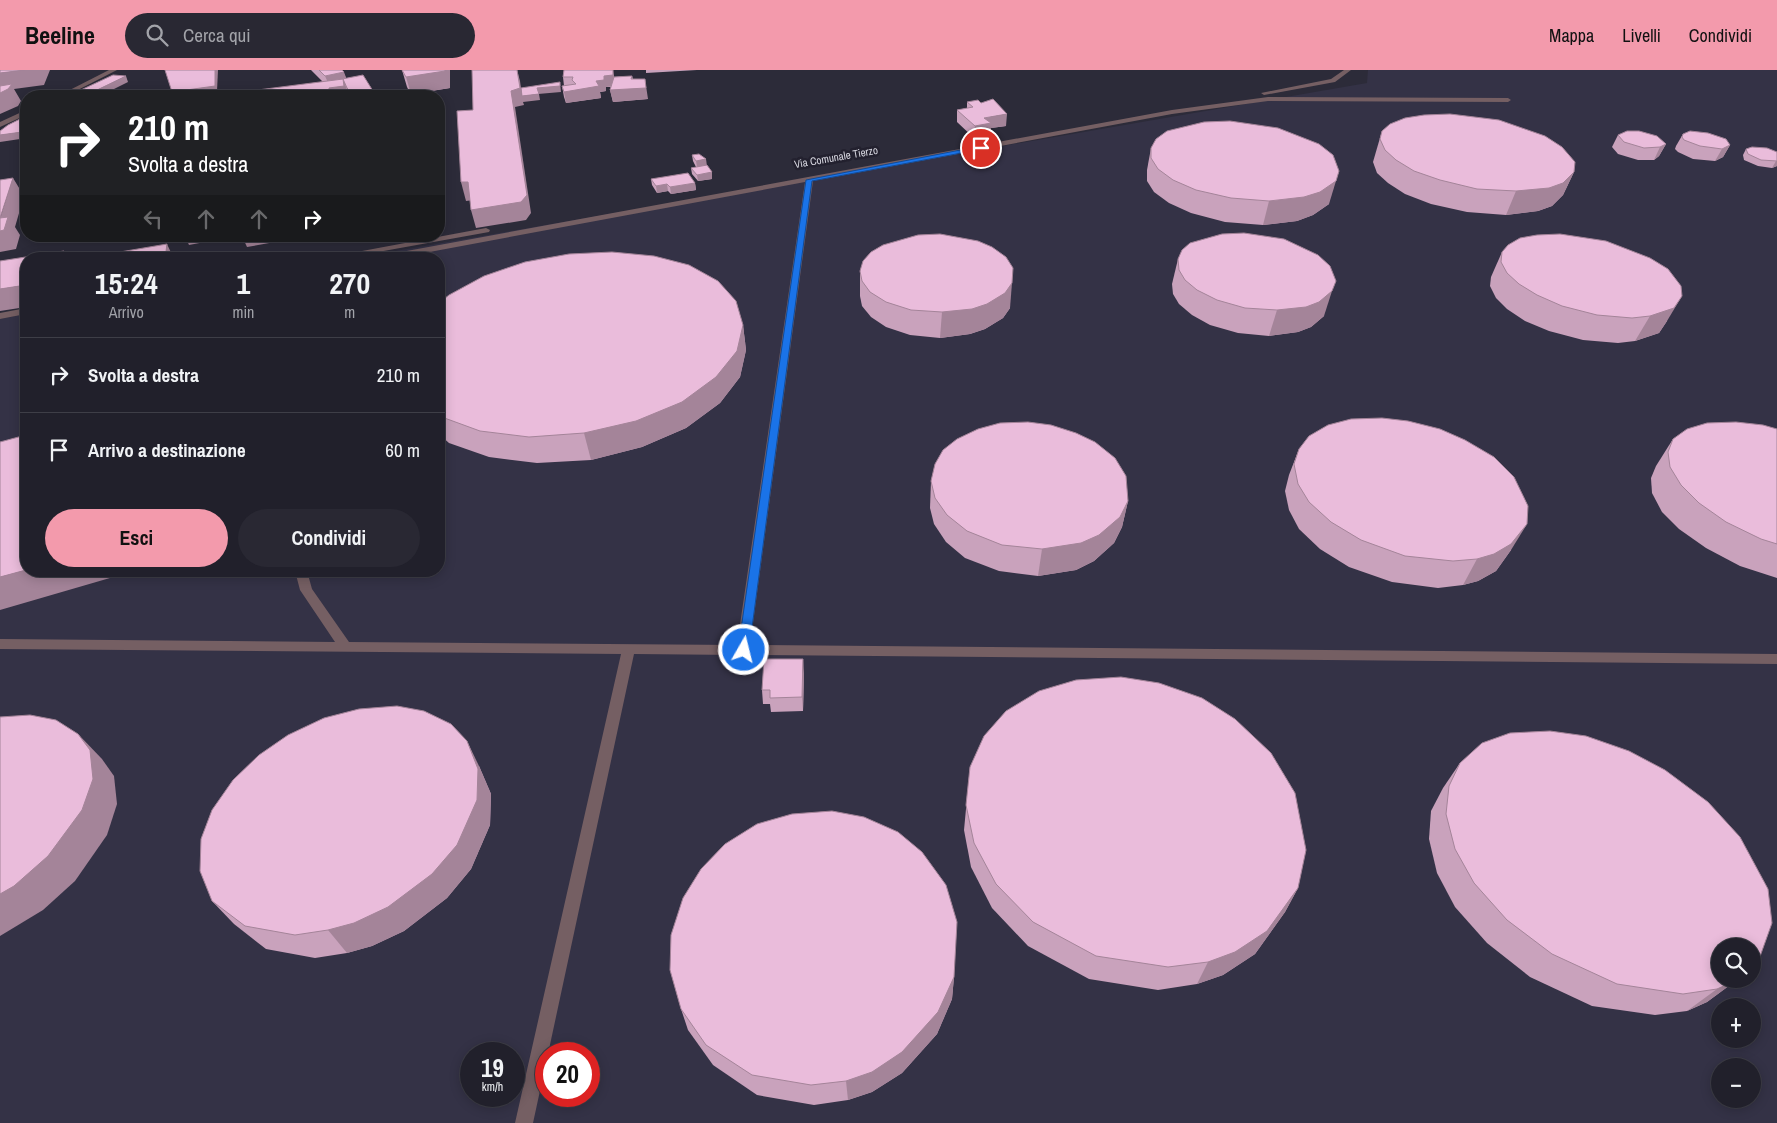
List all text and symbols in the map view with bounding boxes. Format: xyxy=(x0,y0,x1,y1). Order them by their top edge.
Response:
search box xyxy=(125,13,475,58)
text: Beeline xyxy=(25,19,95,51)
icon: search xyxy=(143,21,171,49)
text: Cerca qui xyxy=(183,22,251,48)
text: Mappa xyxy=(1549,23,1594,48)
text: Livelli xyxy=(1622,23,1661,48)
text: Condividi xyxy=(1689,23,1752,48)
text: 210 m xyxy=(128,104,209,151)
icon: right xyxy=(45,110,110,175)
pin xyxy=(960,127,1002,169)
icon: arrive xyxy=(967,134,995,162)
street label: Via Comunale Tierzo xyxy=(793,143,879,171)
text: Svolta a destra xyxy=(128,149,248,179)
icon: left xyxy=(139,205,167,233)
icon: ahead xyxy=(192,205,220,233)
icon: ahead xyxy=(245,205,273,233)
icon: right xyxy=(298,205,326,233)
text: 15:24 xyxy=(95,263,158,303)
text: 1 xyxy=(237,263,250,303)
text: 270 xyxy=(329,263,370,303)
text: Arrivo xyxy=(109,301,144,323)
text: min xyxy=(232,301,254,323)
text: m xyxy=(344,301,355,323)
icon: right xyxy=(45,361,73,389)
text: Svolta a destra xyxy=(88,362,199,388)
text: 210 m xyxy=(377,362,420,388)
icon: arrive xyxy=(45,436,73,464)
text: Arrivo a destinazione xyxy=(88,437,246,463)
text: 60 m xyxy=(385,437,420,463)
button: Esci xyxy=(45,509,228,567)
button: Condividi xyxy=(238,509,420,567)
position arrow xyxy=(717,623,769,675)
map controls xyxy=(1711,938,1761,1108)
button: search xyxy=(1711,938,1761,988)
button: + xyxy=(1711,998,1761,1048)
speed limit sign: 20 xyxy=(535,1042,600,1107)
text: 19 xyxy=(481,1051,504,1085)
button: − xyxy=(1711,1058,1761,1108)
text: km/h xyxy=(482,1079,503,1095)

